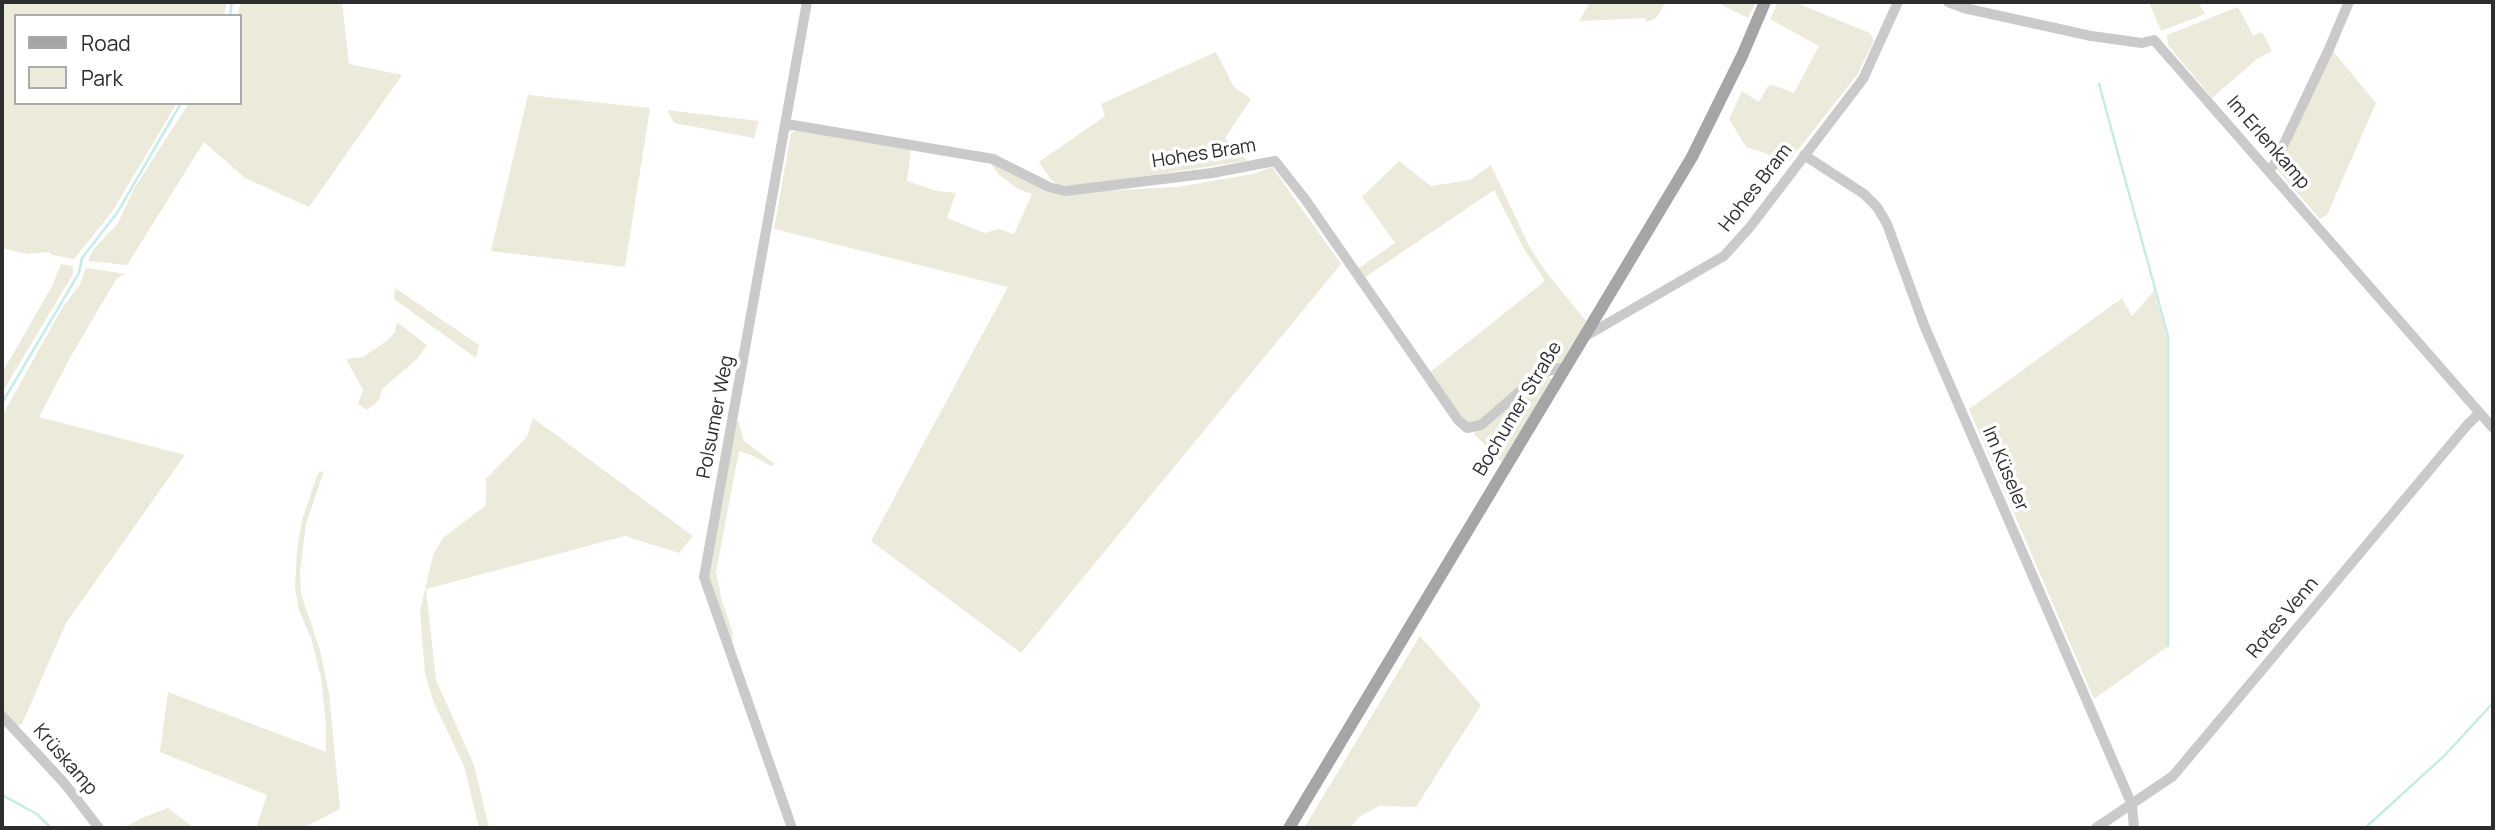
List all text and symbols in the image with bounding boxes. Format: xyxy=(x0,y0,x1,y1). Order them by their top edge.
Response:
legend xyxy=(14,14,242,105)
text: Road xyxy=(81,29,131,57)
text: Park xyxy=(81,64,123,92)
street label: Im Erlenkamp xyxy=(2221,92,2315,194)
street label: Hohes Bram xyxy=(1150,135,1258,173)
street label: Hohes Bram xyxy=(1715,140,1797,236)
street label: Bochumer Straße xyxy=(1469,338,1567,480)
street label: Polsumer Weg xyxy=(693,353,739,481)
street label: Im Küseler xyxy=(1977,423,2033,515)
street label: Rotes Venn xyxy=(2242,573,2324,663)
street label: Krüskamp xyxy=(28,720,102,800)

